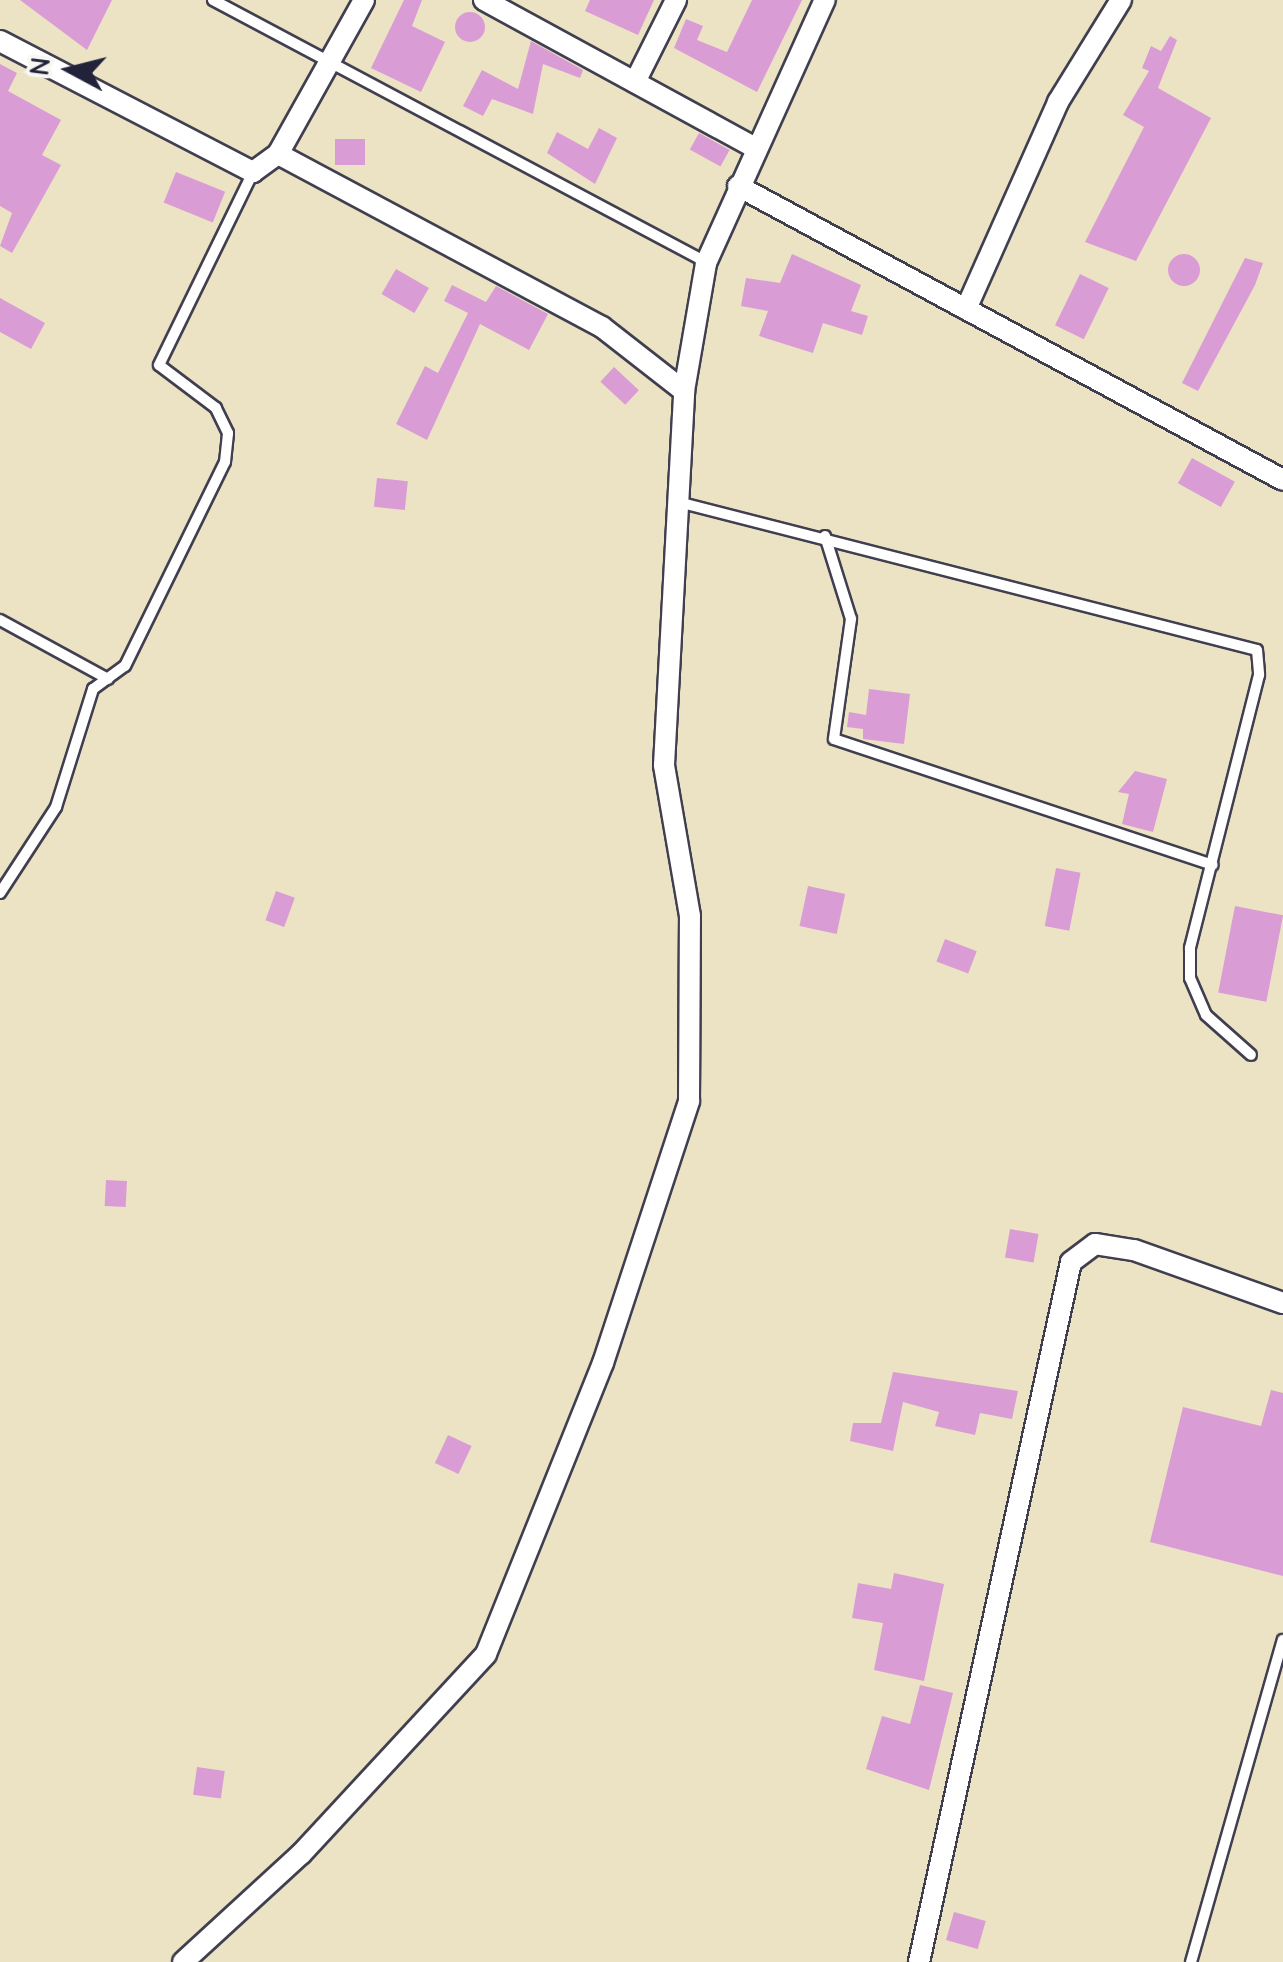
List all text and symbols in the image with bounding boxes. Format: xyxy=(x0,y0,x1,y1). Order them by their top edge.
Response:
north arrow xyxy=(20,20,120,120)
text: N xyxy=(23,55,57,77)

